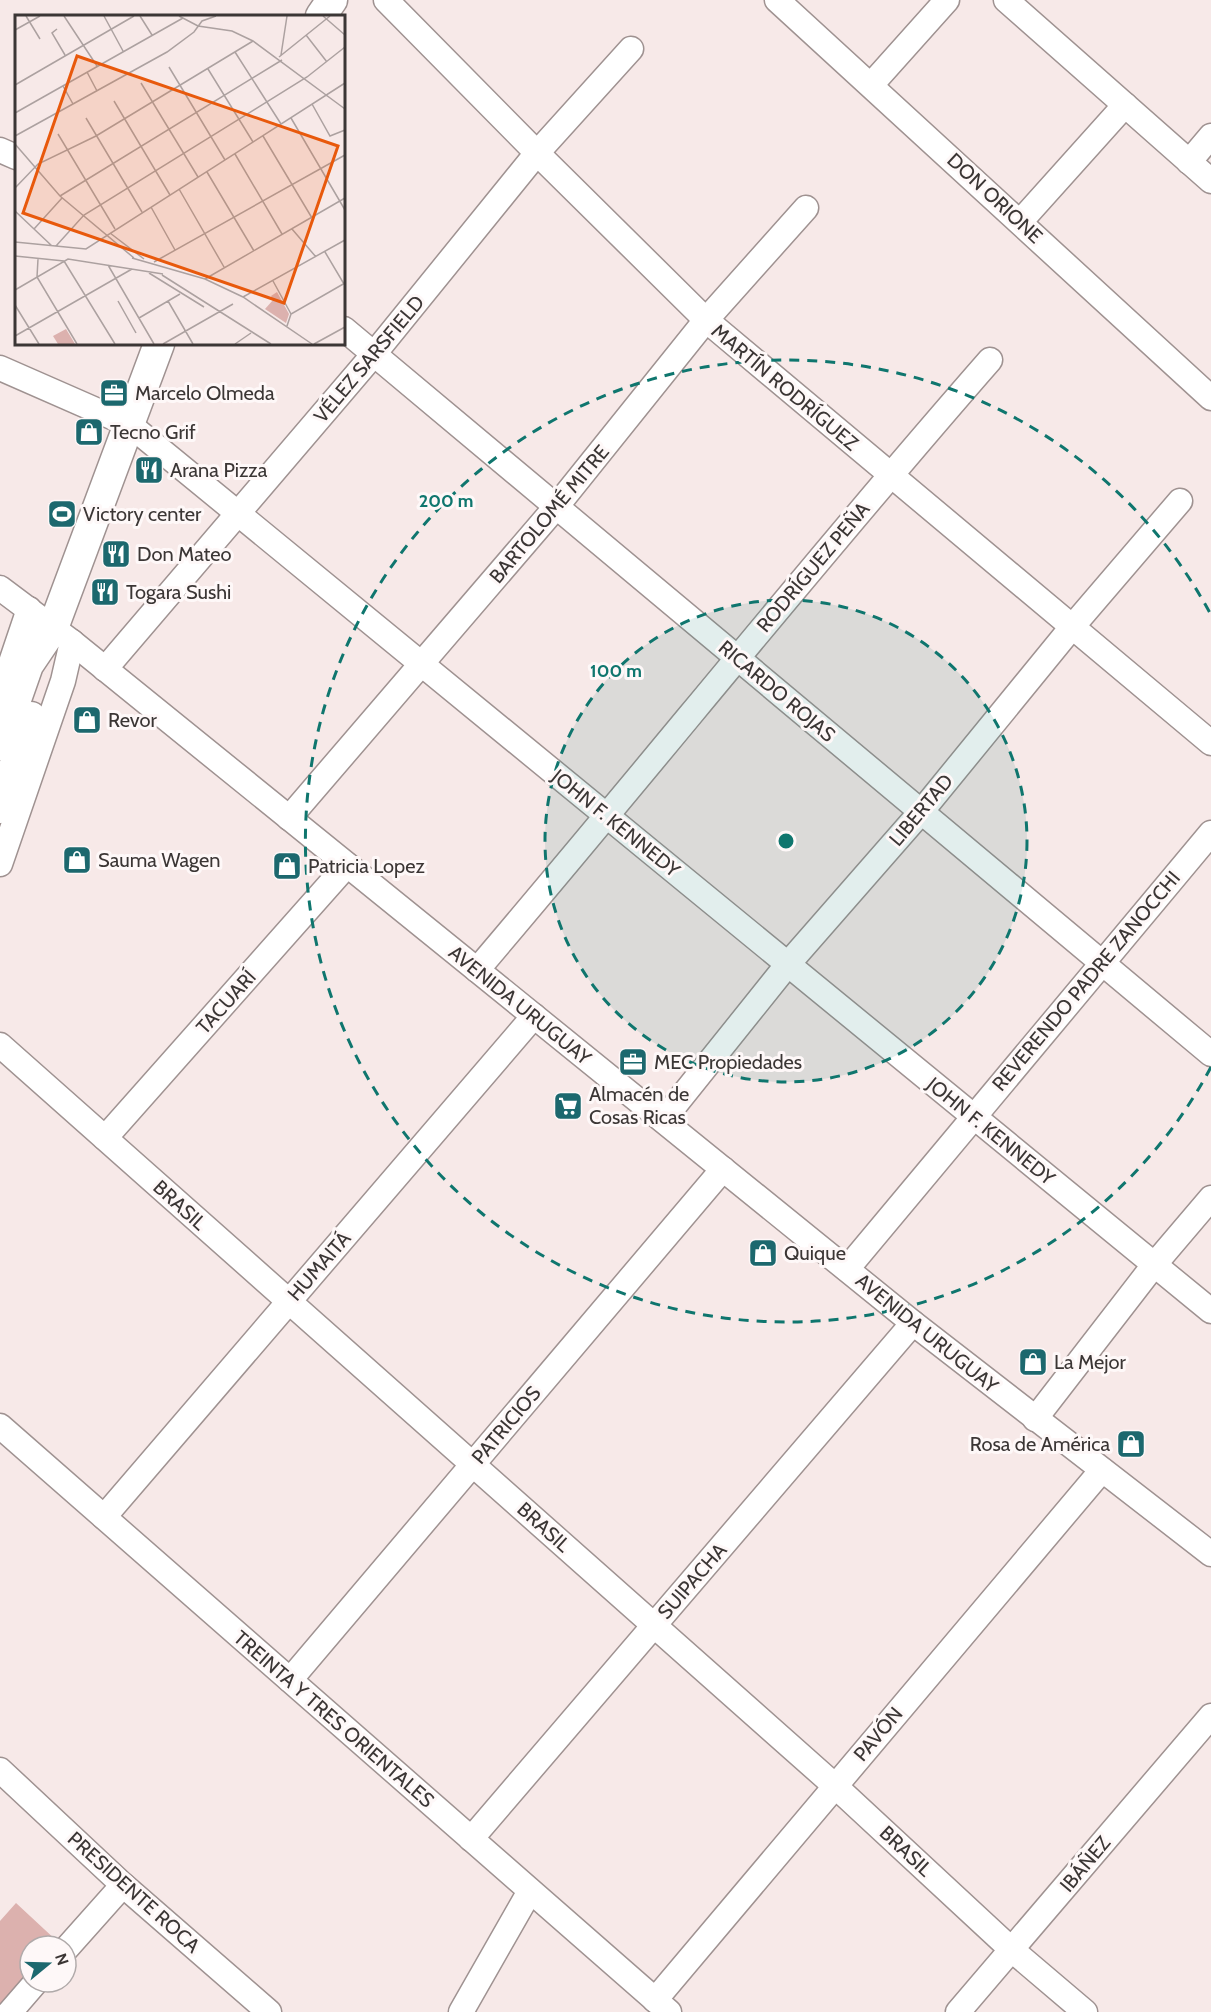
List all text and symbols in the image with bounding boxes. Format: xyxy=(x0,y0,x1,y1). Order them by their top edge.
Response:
inset map xyxy=(15,15,345,345)
street label: DON ORIONE xyxy=(942,148,1048,248)
street label: VÉLEZ SARSFIELD xyxy=(309,290,429,428)
street label: MARTÍN RODRÍGUEZ xyxy=(707,319,863,455)
office icon: Marcelo Olmeda xyxy=(98,377,130,409)
place label: Marcelo Olmeda xyxy=(135,381,275,405)
shop icon: Tecno Grif xyxy=(73,416,105,448)
place label: Tecno Grif xyxy=(110,420,196,444)
street label: BARTOLOMÉ MITRE xyxy=(484,440,614,588)
restaurant icon: Arana Pizza xyxy=(133,454,165,486)
place label: Arana Pizza xyxy=(170,458,268,482)
text: 200 m xyxy=(419,490,473,512)
street label: RODRÍGUEZ PEÑA xyxy=(752,497,875,637)
sports icon: Victory center xyxy=(46,498,78,530)
place label: Victory center xyxy=(83,502,202,526)
restaurant icon: Don Mateo xyxy=(100,538,132,570)
place label: Don Mateo xyxy=(137,542,232,566)
restaurant icon: Togara Sushi xyxy=(89,576,121,608)
place label: Togara Sushi xyxy=(126,580,231,604)
street label: RICARDO ROJAS xyxy=(714,635,840,747)
text: 100 m xyxy=(590,660,642,682)
shop icon: Revor xyxy=(71,704,103,736)
place label: Revor xyxy=(108,708,157,732)
street label: JOHN F. KENNEDY xyxy=(546,763,685,882)
street label: LIBERTAD xyxy=(884,769,958,851)
centre of rings xyxy=(776,831,796,851)
shop icon: Sauma Wagen xyxy=(61,844,93,876)
place label: Sauma Wagen xyxy=(98,848,221,872)
shop icon: Patricia Lopez xyxy=(271,850,303,882)
place label: Patricia Lopez xyxy=(308,854,425,878)
street label: REVERENDO PADRE ZANOCCHI xyxy=(987,866,1185,1096)
street label: AVENIDA URUGUAY xyxy=(444,940,596,1070)
street label: TACUARÍ xyxy=(191,965,261,1039)
office icon: MEC Propiedades xyxy=(617,1046,649,1078)
place label: MEC Propiedades xyxy=(654,1050,802,1074)
street label: JOHN F. KENNEDY xyxy=(921,1071,1060,1190)
place label: Almacén de Cosas Ricas xyxy=(589,1082,689,1129)
supermarket icon: Almacén de Cosas Ricas xyxy=(552,1090,584,1122)
street label: BRASIL xyxy=(149,1175,211,1235)
street label: HUMAITÁ xyxy=(282,1226,356,1306)
shop icon: Quique xyxy=(747,1237,779,1269)
place label: Quique xyxy=(784,1241,846,1265)
street label: AVENIDA URUGUAY xyxy=(851,1268,1003,1398)
shop icon: La Mejor xyxy=(1017,1346,1049,1378)
place label: La Mejor xyxy=(1054,1350,1127,1374)
street label: PATRICIOS xyxy=(467,1381,546,1469)
shop icon: Rosa de América xyxy=(1115,1428,1147,1460)
place label: Rosa de América xyxy=(970,1432,1110,1456)
street label: BRASIL xyxy=(513,1497,575,1557)
street label: SUIPACHA xyxy=(653,1538,732,1624)
street label: TREINTA Y TRES ORIENTALES xyxy=(229,1625,439,1813)
street label: PAVÓN xyxy=(848,1702,908,1766)
street label: BRASIL xyxy=(875,1821,937,1881)
street label: PRESIDENTE ROCA xyxy=(63,1826,205,1958)
street label: IBÁÑEZ xyxy=(1055,1831,1115,1897)
north arrow xyxy=(18,1934,78,1994)

